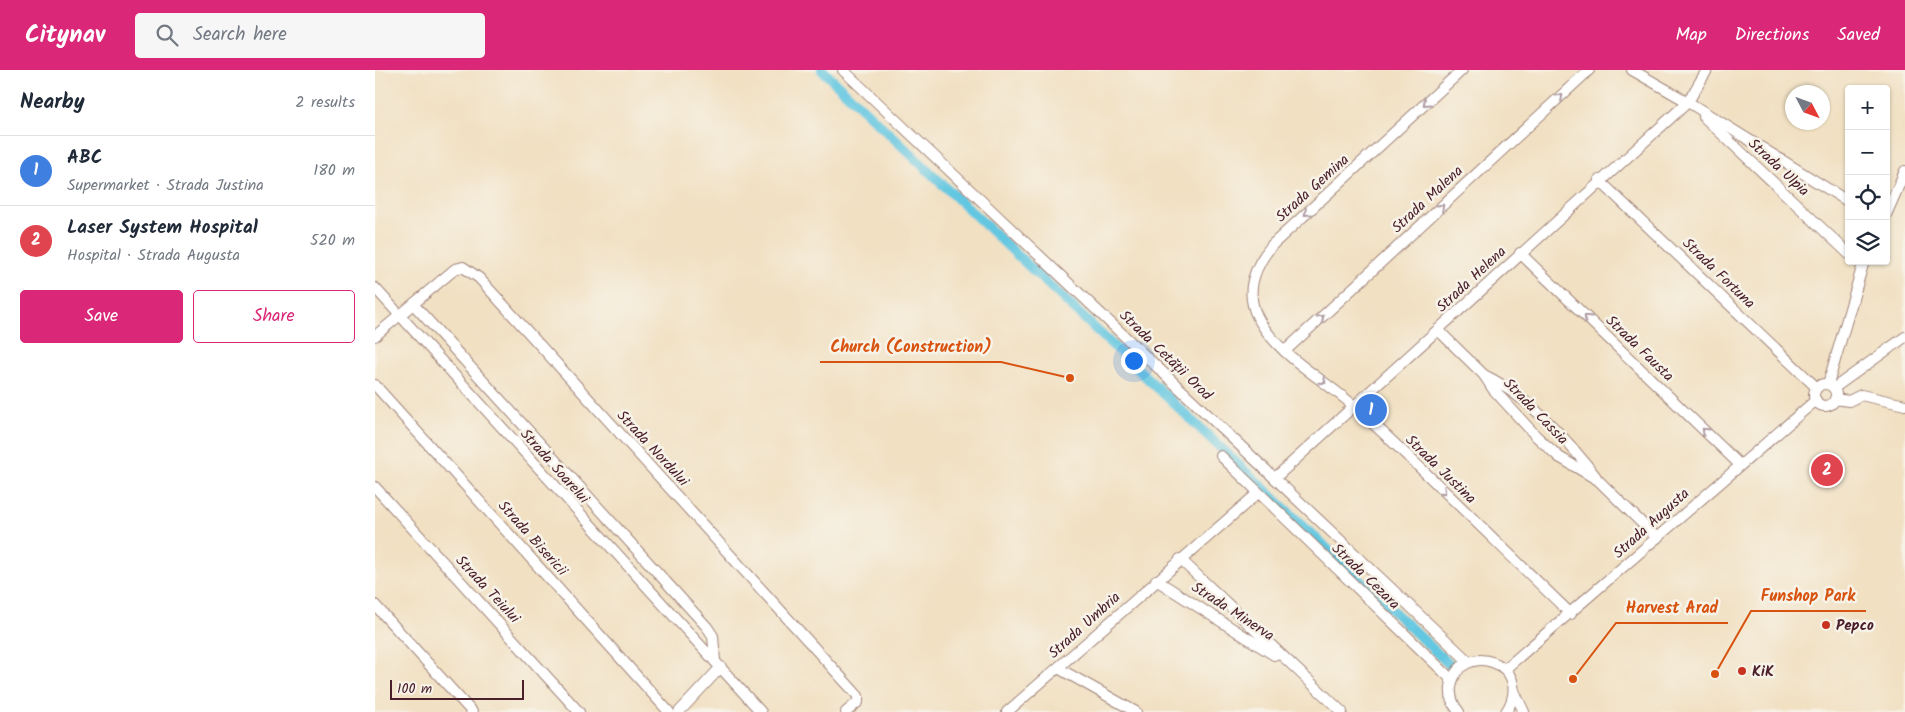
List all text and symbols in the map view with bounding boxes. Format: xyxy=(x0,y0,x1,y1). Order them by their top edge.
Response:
search box xyxy=(135,13,485,58)
text: Citynav xyxy=(25,16,105,55)
text: Search here xyxy=(193,20,287,50)
icon: search xyxy=(153,21,181,49)
text: Map xyxy=(1675,21,1707,50)
text: Directions xyxy=(1735,21,1809,50)
text: Saved xyxy=(1837,21,1880,50)
north arrow xyxy=(1785,85,1830,130)
map controls xyxy=(1845,85,1890,265)
button: + xyxy=(1845,85,1890,130)
text: Nearby xyxy=(20,86,85,119)
text: 2 results xyxy=(295,90,355,115)
one-way arrow xyxy=(1554,94,1563,103)
one-way arrow xyxy=(1423,97,1432,106)
button: − xyxy=(1845,130,1890,175)
street label: Strada Ulpia xyxy=(1742,133,1815,203)
text: ABC xyxy=(67,143,103,173)
street label: Strada Gemina xyxy=(1270,149,1355,229)
text: 1 xyxy=(34,158,38,183)
text: 180 m xyxy=(313,158,355,183)
street label: Strada Malena xyxy=(1386,160,1469,239)
text: Supermarket · Strada Justina xyxy=(67,173,264,198)
button: locate xyxy=(1845,175,1890,220)
one-way arrow xyxy=(1435,204,1444,213)
one-way arrow xyxy=(1303,207,1312,216)
text: Laser System Hospital xyxy=(67,213,258,243)
button: layers xyxy=(1845,220,1890,265)
text: 2 xyxy=(31,228,41,253)
text: 520 m xyxy=(310,228,355,253)
street label: Strada Fortuna xyxy=(1676,232,1760,315)
street label: Strada Helena xyxy=(1431,241,1512,319)
text: Hospital · Strada Augusta xyxy=(67,243,240,268)
button: Save xyxy=(20,290,183,343)
button: Share xyxy=(193,290,355,343)
street label: Strada Cetății Orod xyxy=(1113,305,1218,407)
street label: Strada Fausta xyxy=(1599,310,1679,388)
one-way arrow xyxy=(1316,315,1325,324)
one-way arrow xyxy=(1584,315,1593,324)
callout: Church (Construction) xyxy=(820,331,1001,362)
text: Church (Construction) xyxy=(830,335,992,360)
your location xyxy=(1121,348,1147,374)
street label: Strada Cassia xyxy=(1497,373,1574,451)
one-way arrow xyxy=(1318,376,1327,385)
pin: 1 xyxy=(1355,391,1387,429)
street label: Strada Nordului xyxy=(610,405,695,494)
street label: Strada Soarelui xyxy=(514,424,596,511)
one-way arrow xyxy=(1701,428,1710,437)
street label: Strada Justina xyxy=(1399,429,1481,510)
pin: 2 xyxy=(1811,451,1843,489)
street label: Strada Augusta xyxy=(1608,483,1695,565)
one-way arrow xyxy=(1437,485,1446,494)
street label: Strada Bisericii xyxy=(492,495,574,583)
street label: Strada Cezara xyxy=(1325,538,1405,616)
street label: Strada Teiului xyxy=(449,550,526,630)
street label: Strada Minerva xyxy=(1186,576,1279,648)
callout: Funshop Park xyxy=(1751,580,1866,611)
text: Funshop Park xyxy=(1761,584,1856,609)
street label: Strada Umbria xyxy=(1043,586,1126,665)
callout: Harvest Arad xyxy=(1616,592,1728,623)
text: Harvest Arad xyxy=(1626,596,1719,621)
place label: Pepco xyxy=(1836,614,1874,638)
marker: Pepco xyxy=(1820,619,1832,631)
place label: KiK xyxy=(1752,660,1774,684)
marker: KiK xyxy=(1736,665,1748,677)
scale bar xyxy=(390,677,524,700)
text: 100 m xyxy=(397,678,432,700)

